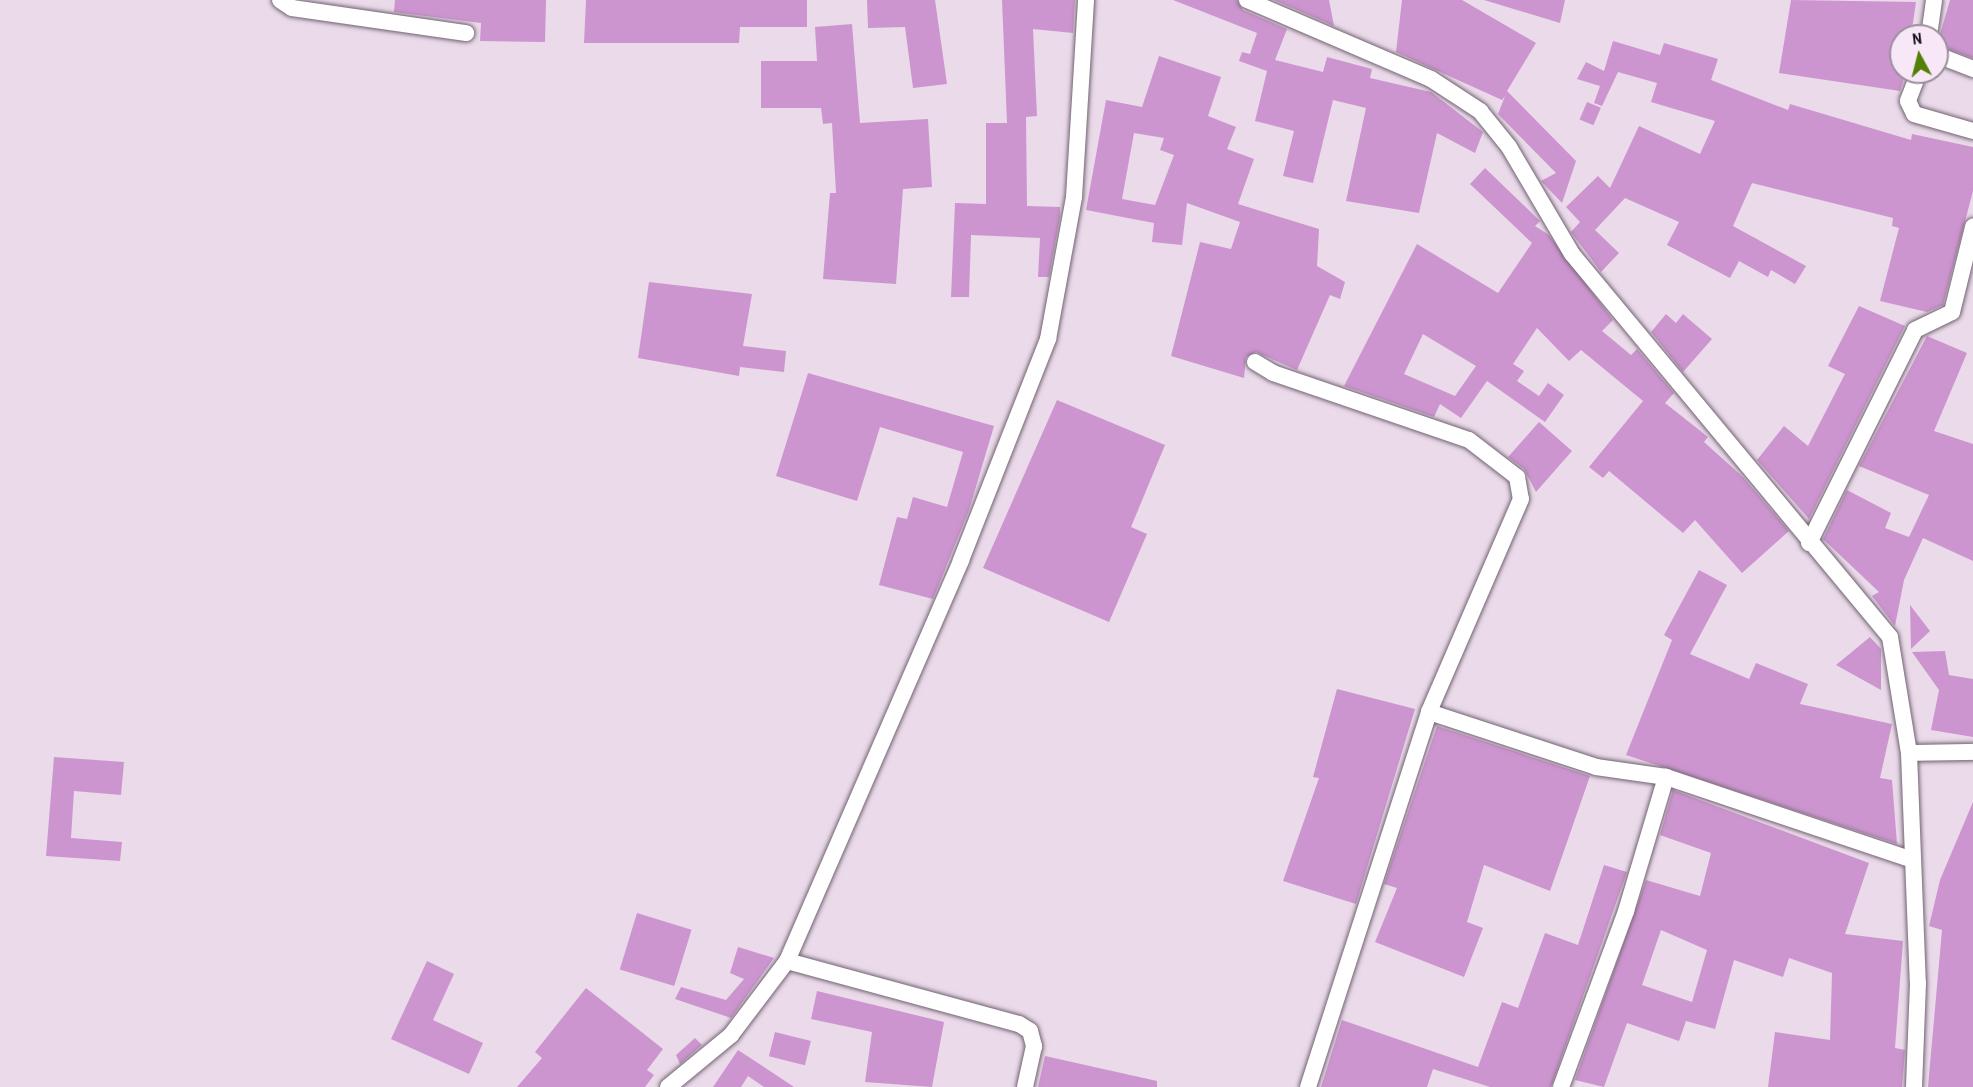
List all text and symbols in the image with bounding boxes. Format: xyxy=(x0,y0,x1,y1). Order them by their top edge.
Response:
north arrow xyxy=(1889,24,1949,84)
text: N xyxy=(1911,27,1923,50)

